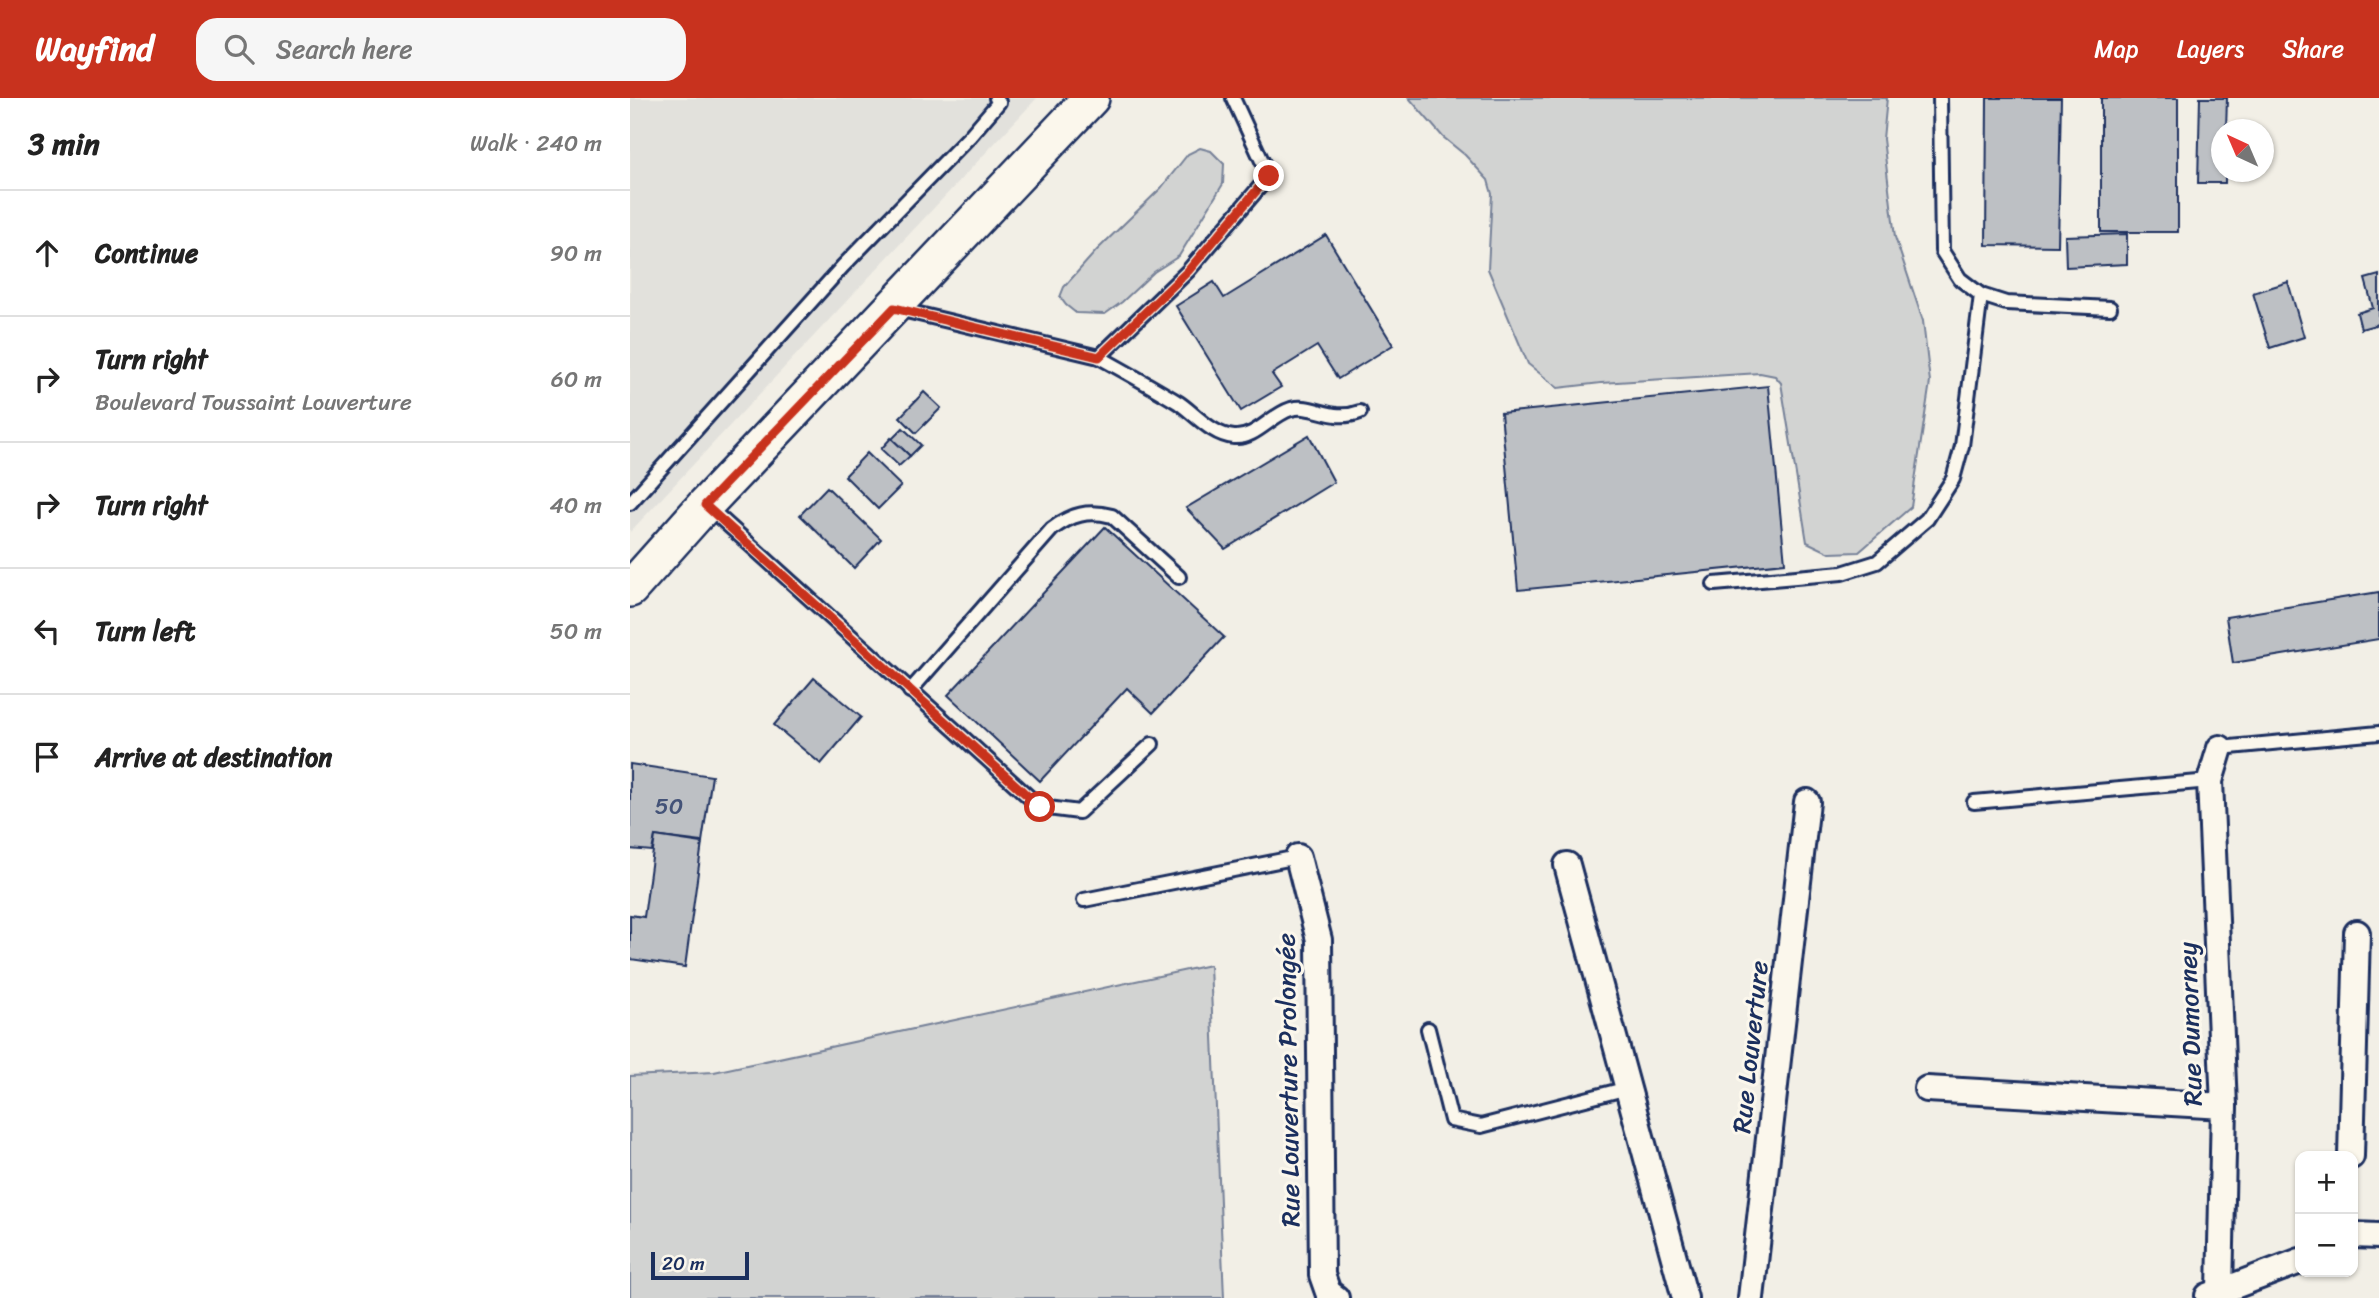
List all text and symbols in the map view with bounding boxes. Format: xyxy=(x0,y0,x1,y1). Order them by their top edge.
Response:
search box xyxy=(196,18,686,81)
text: Wayfind xyxy=(35,20,154,78)
text: Search here xyxy=(276,26,413,72)
text: Map xyxy=(2094,28,2139,70)
text: Layers xyxy=(2177,28,2244,70)
text: Share xyxy=(2282,28,2344,70)
icon: search xyxy=(220,30,258,68)
text: 3 min xyxy=(28,117,100,171)
north arrow xyxy=(2211,119,2274,182)
text: Walk · 240 m xyxy=(470,123,602,164)
route end xyxy=(1253,160,1284,191)
text: Continue xyxy=(95,230,198,276)
text: 90 m xyxy=(550,233,602,274)
icon: ahead xyxy=(28,234,66,272)
text: Turn right xyxy=(95,336,208,382)
text: 60 m xyxy=(551,359,602,400)
icon: right xyxy=(28,360,66,398)
text: Boulevard Toussaint Louverture xyxy=(95,382,412,423)
text: Turn right xyxy=(95,482,208,528)
text: 40 m xyxy=(549,485,602,526)
icon: right xyxy=(28,486,66,524)
text: Turn left xyxy=(95,608,195,654)
text: 50 m xyxy=(550,611,602,652)
icon: left xyxy=(28,612,66,650)
text: Arrive at destination xyxy=(95,734,332,780)
icon: arrive xyxy=(28,738,66,776)
house number: 50 xyxy=(655,786,683,827)
route start xyxy=(1024,791,1055,822)
street label: Rue Louverture Prolongée xyxy=(1262,933,1314,1227)
street label: Rue Dumorney xyxy=(2164,941,2216,1107)
street label: Rue Louverture xyxy=(1718,958,1782,1136)
map controls xyxy=(2295,1151,2358,1277)
button: + xyxy=(2295,1151,2358,1214)
button: − xyxy=(2295,1214,2358,1277)
text: 20 m xyxy=(662,1247,705,1280)
scale bar xyxy=(651,1249,749,1281)

